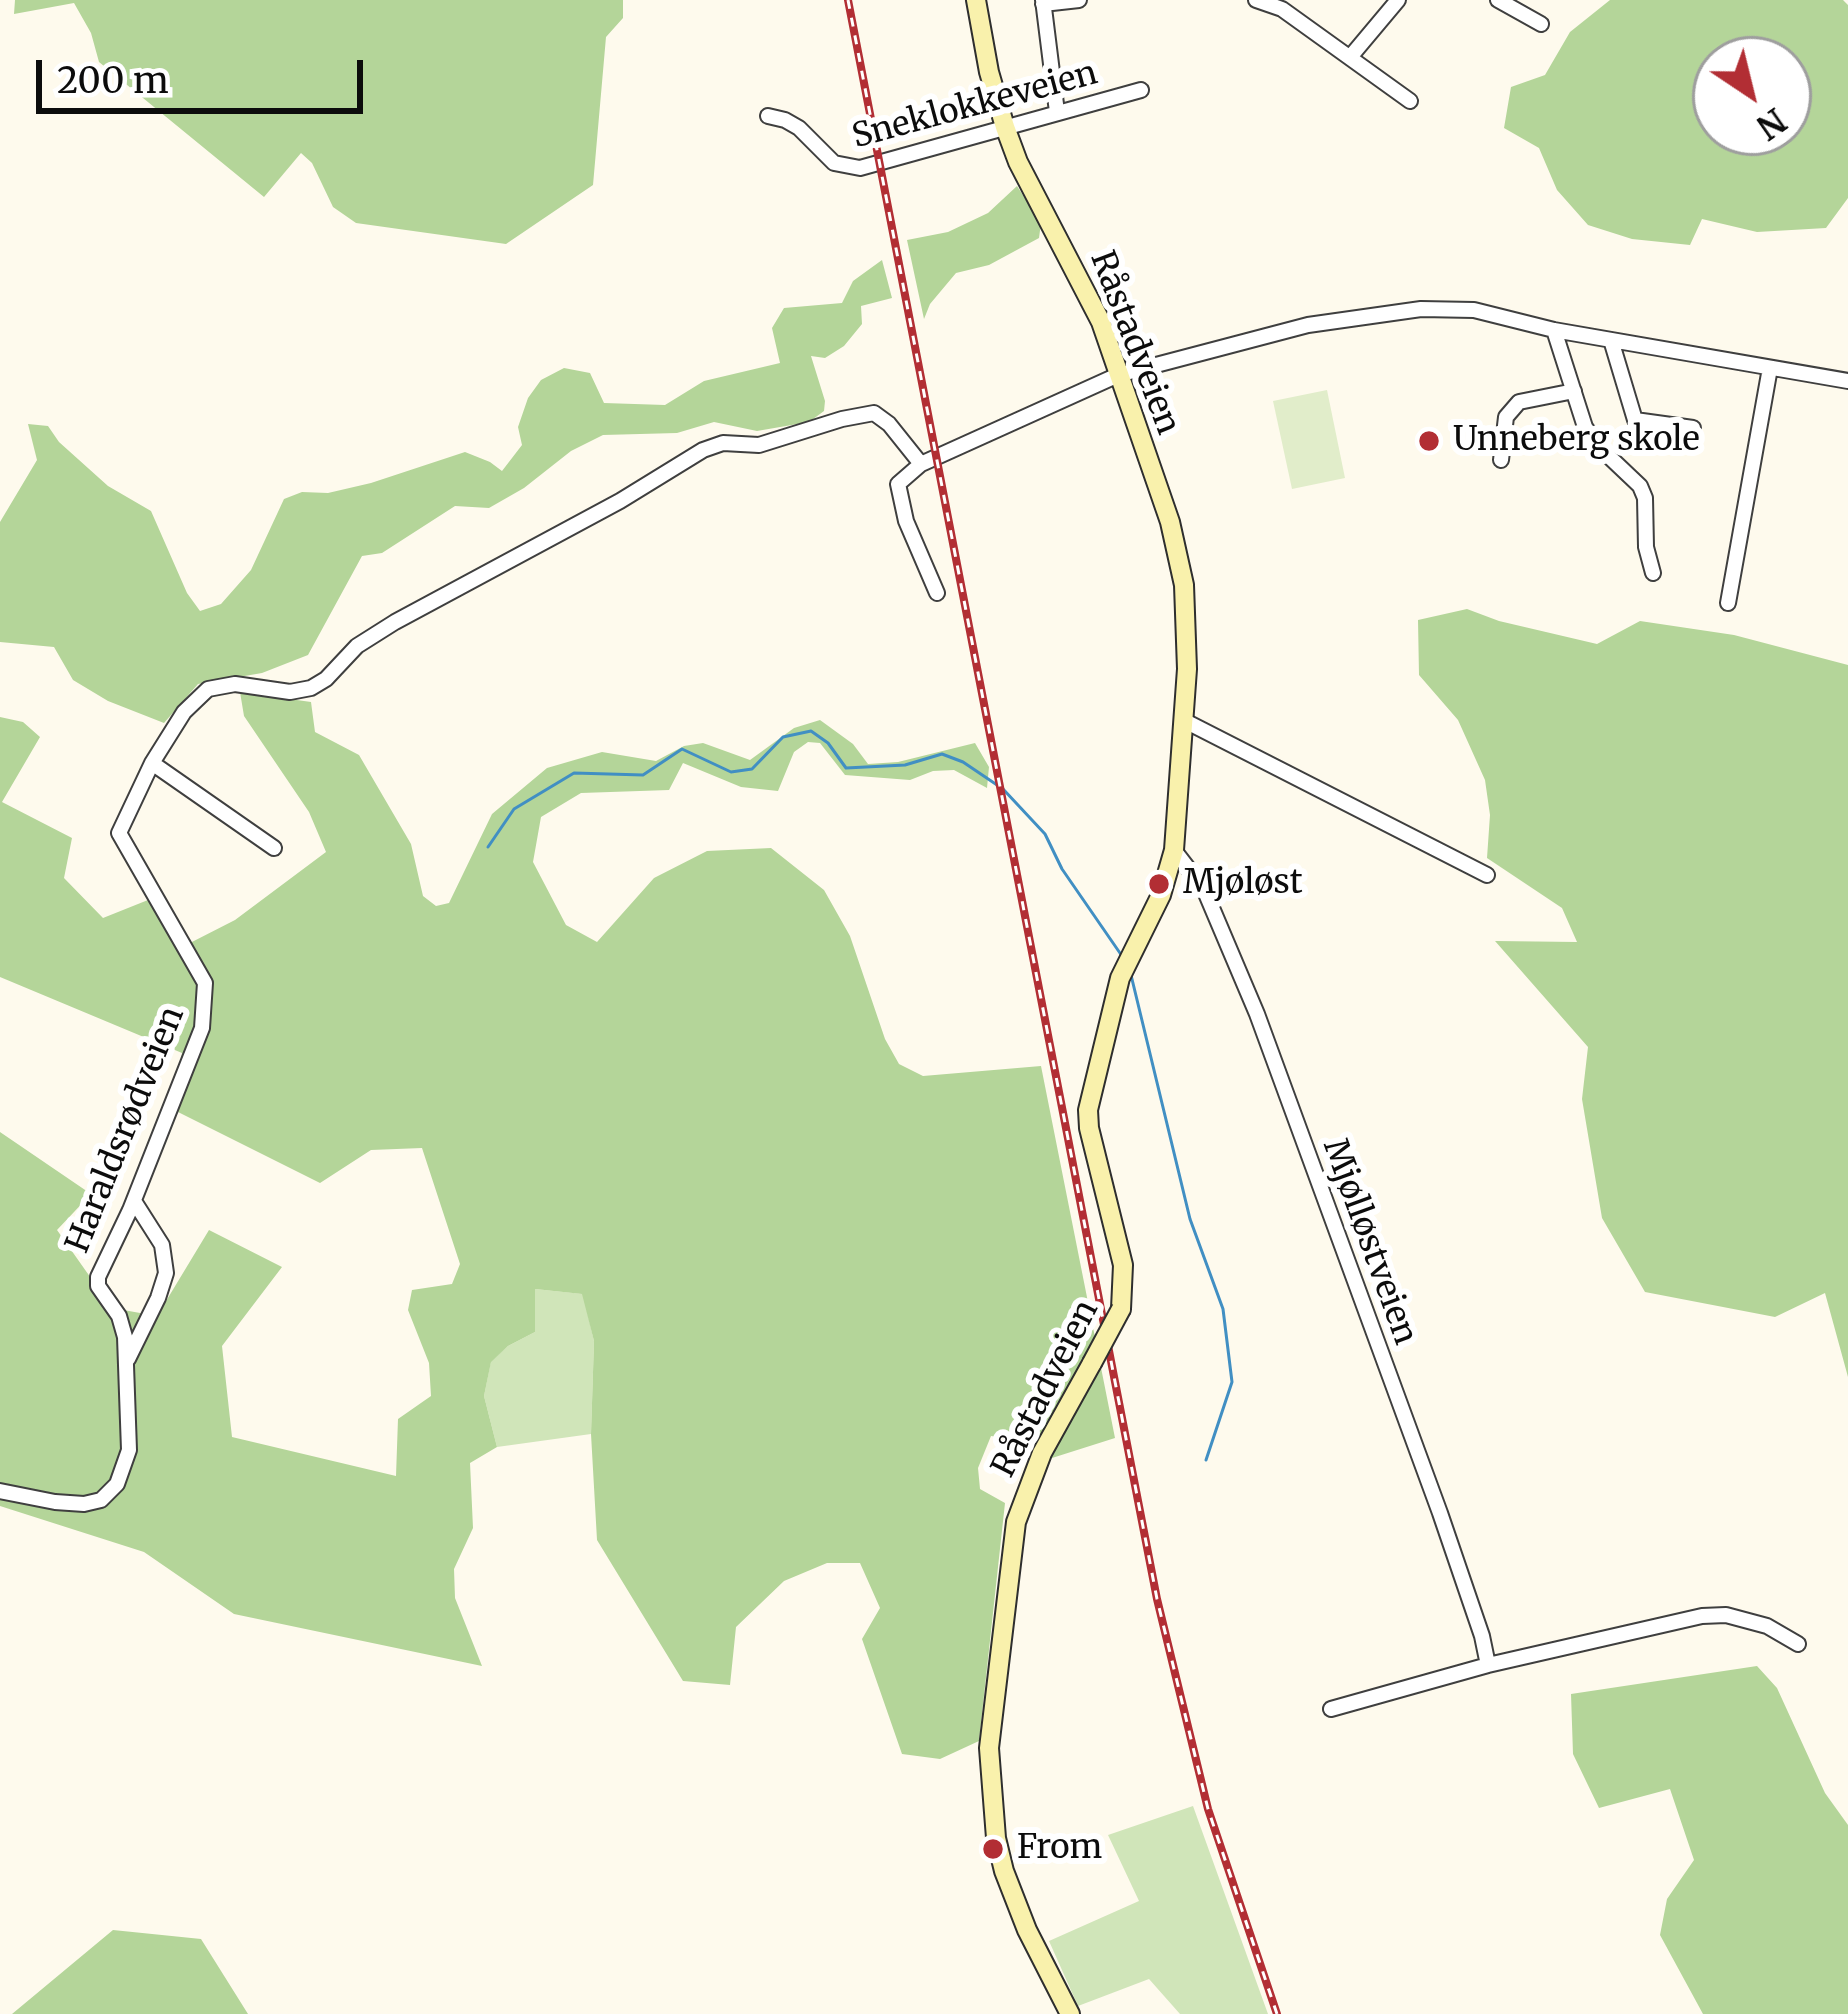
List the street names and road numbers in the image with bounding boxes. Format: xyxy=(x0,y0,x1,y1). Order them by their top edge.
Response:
street label: Sneklokkeveien xyxy=(848,54,1102,158)
street label: Råstadveien xyxy=(1081,246,1187,440)
street label: Haraldsrødveien xyxy=(59,1001,193,1259)
street label: Mjølløstveien xyxy=(1314,1134,1424,1350)
street label: Råstadveien xyxy=(985,1294,1107,1484)

